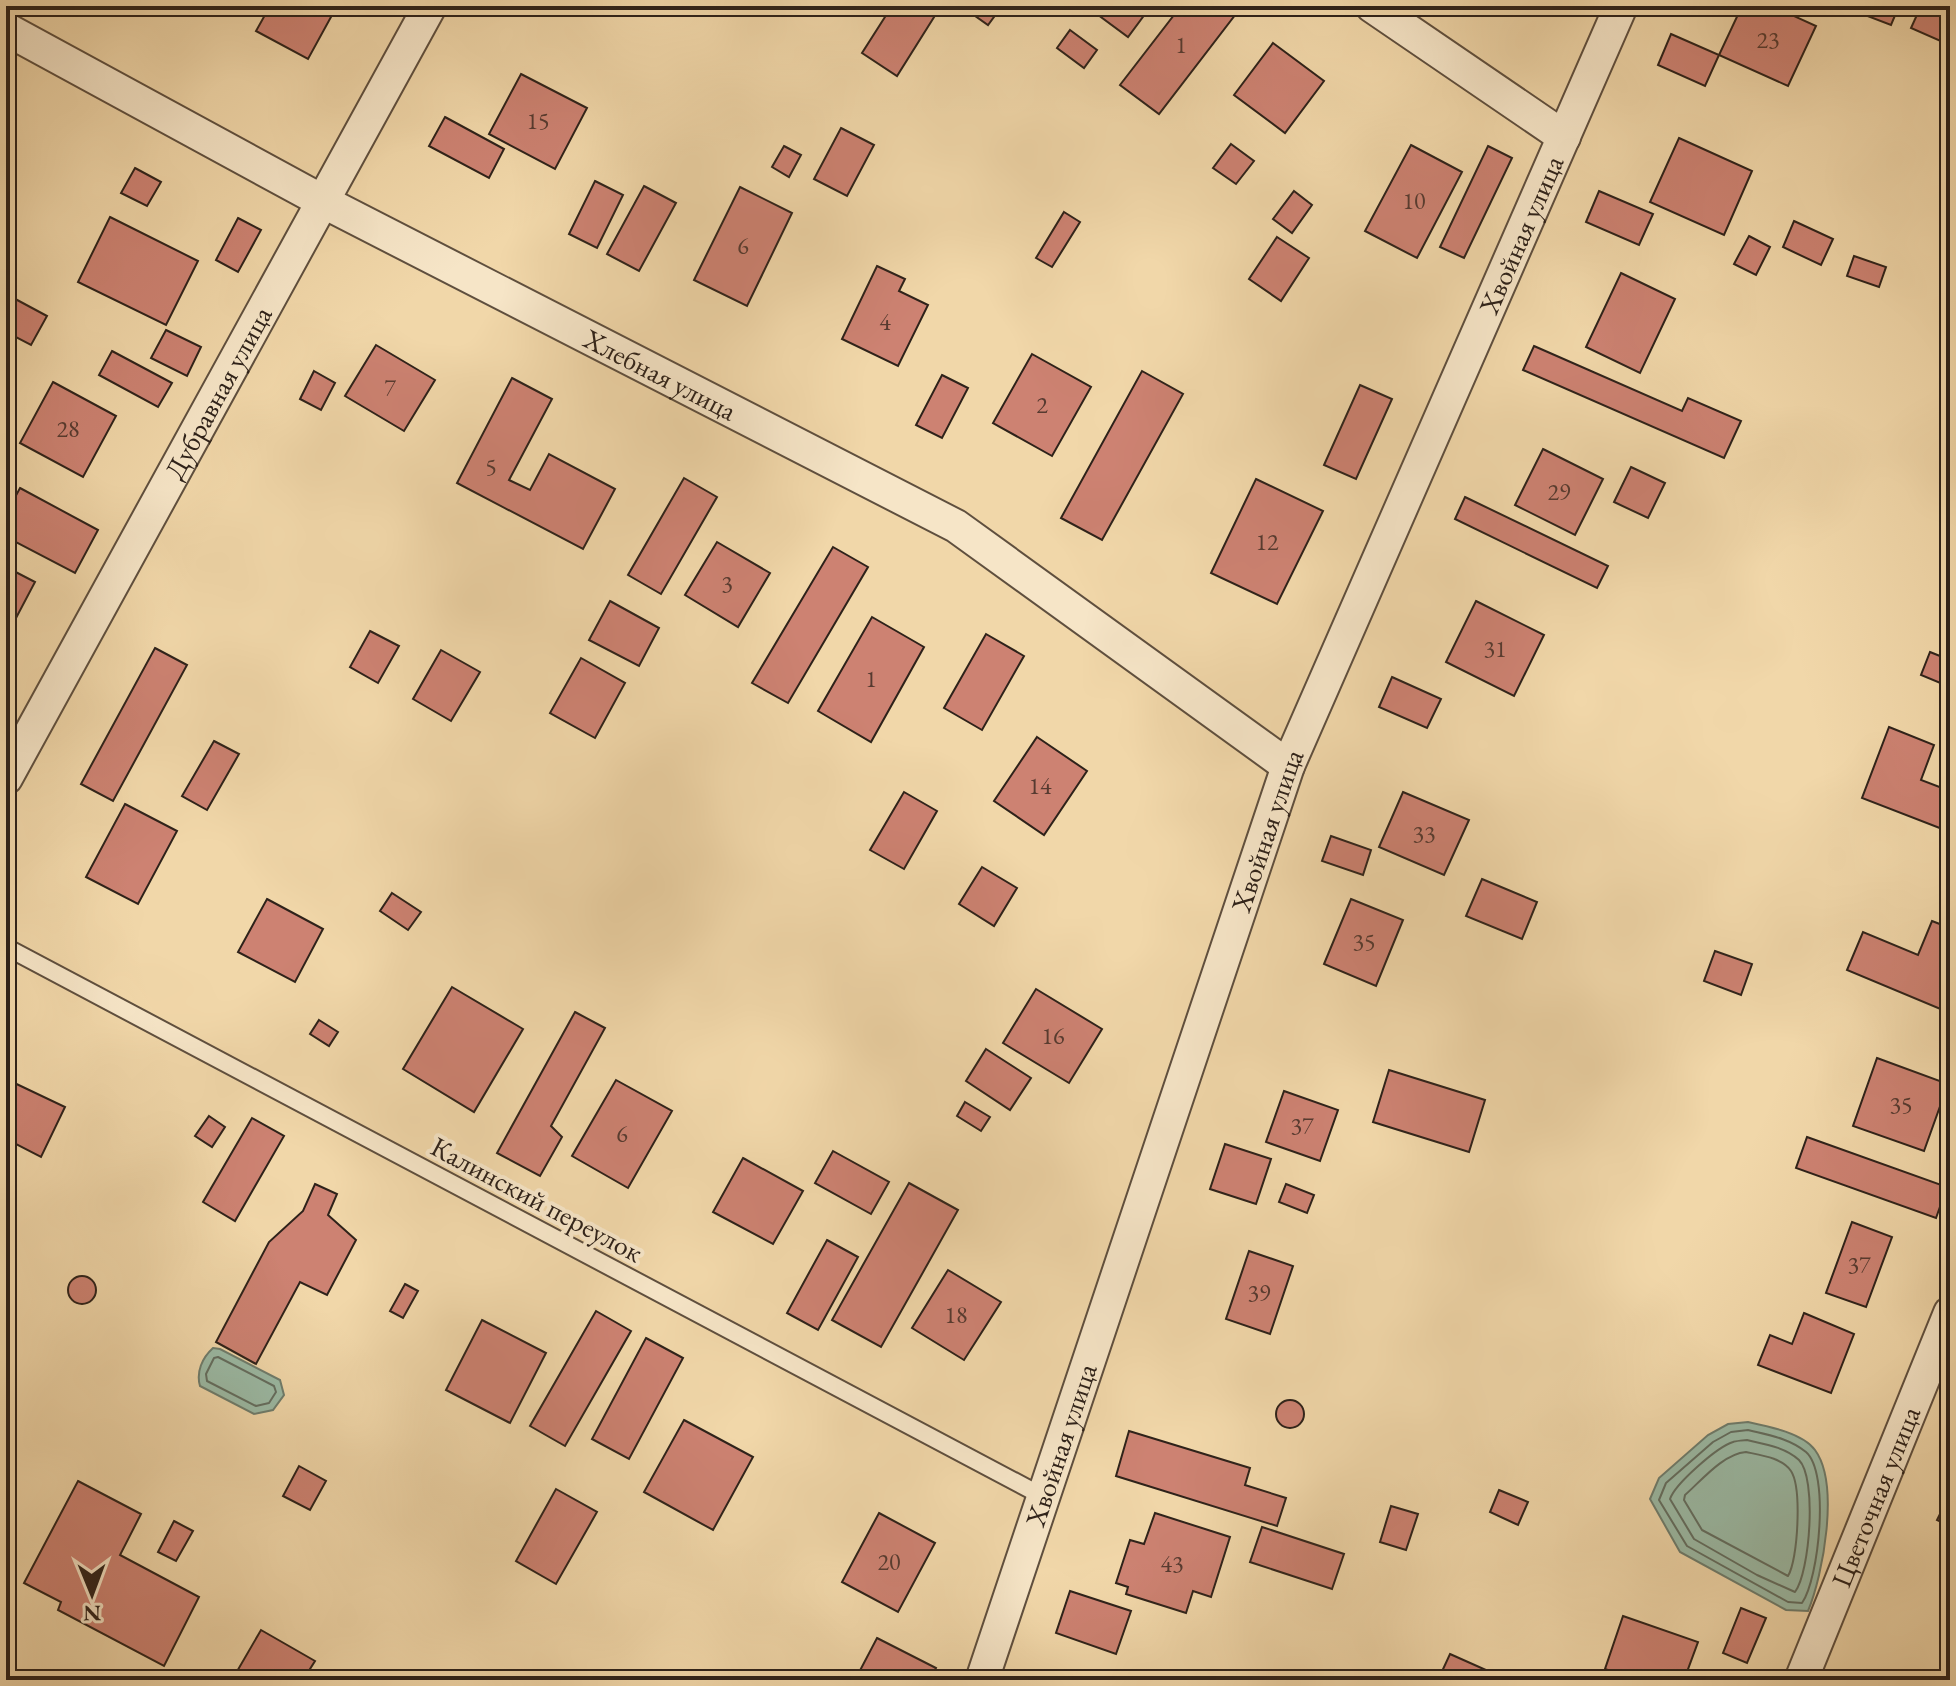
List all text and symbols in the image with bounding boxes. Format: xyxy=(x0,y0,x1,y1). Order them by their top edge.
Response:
house number: 23 xyxy=(1756,24,1780,55)
house number: 1 xyxy=(1175,29,1187,60)
house number: 15 xyxy=(526,105,550,136)
street label: Хвойная улица xyxy=(1470,149,1572,320)
house number: 10 xyxy=(1402,185,1426,216)
house number: 6 xyxy=(737,230,749,261)
street label: Дубравная улица xyxy=(156,299,280,485)
house number: 4 xyxy=(879,306,891,337)
street label: Хлебная улица xyxy=(577,320,744,429)
house number: 7 xyxy=(384,372,396,403)
house number: 2 xyxy=(1036,389,1048,420)
house number: 28 xyxy=(56,413,80,444)
house number: 5 xyxy=(485,451,497,482)
house number: 29 xyxy=(1547,476,1571,507)
house number: 12 xyxy=(1255,526,1279,557)
house number: 3 xyxy=(721,568,733,599)
house number: 31 xyxy=(1483,633,1507,664)
house number: 1 xyxy=(865,663,877,694)
street label: Хвойная улица xyxy=(1222,742,1312,917)
house number: 14 xyxy=(1028,770,1052,801)
house number: 33 xyxy=(1412,818,1436,849)
house number: 35 xyxy=(1352,926,1376,957)
house number: 16 xyxy=(1041,1020,1065,1051)
house number: 35 xyxy=(1889,1089,1913,1120)
house number: 37 xyxy=(1290,1110,1314,1141)
house number: 6 xyxy=(616,1118,628,1149)
street label: Калинский переулок xyxy=(425,1128,649,1270)
house number: 37 xyxy=(1847,1249,1871,1280)
house number: 39 xyxy=(1247,1277,1271,1308)
house number: 18 xyxy=(944,1299,968,1330)
street label: Хвойная улица xyxy=(1016,1358,1105,1532)
street label: Цветочная улица xyxy=(1823,1400,1929,1592)
house number: 20 xyxy=(877,1546,901,1577)
house number: 43 xyxy=(1160,1548,1184,1579)
north arrow xyxy=(52,1554,132,1634)
text: N xyxy=(83,1599,101,1628)

